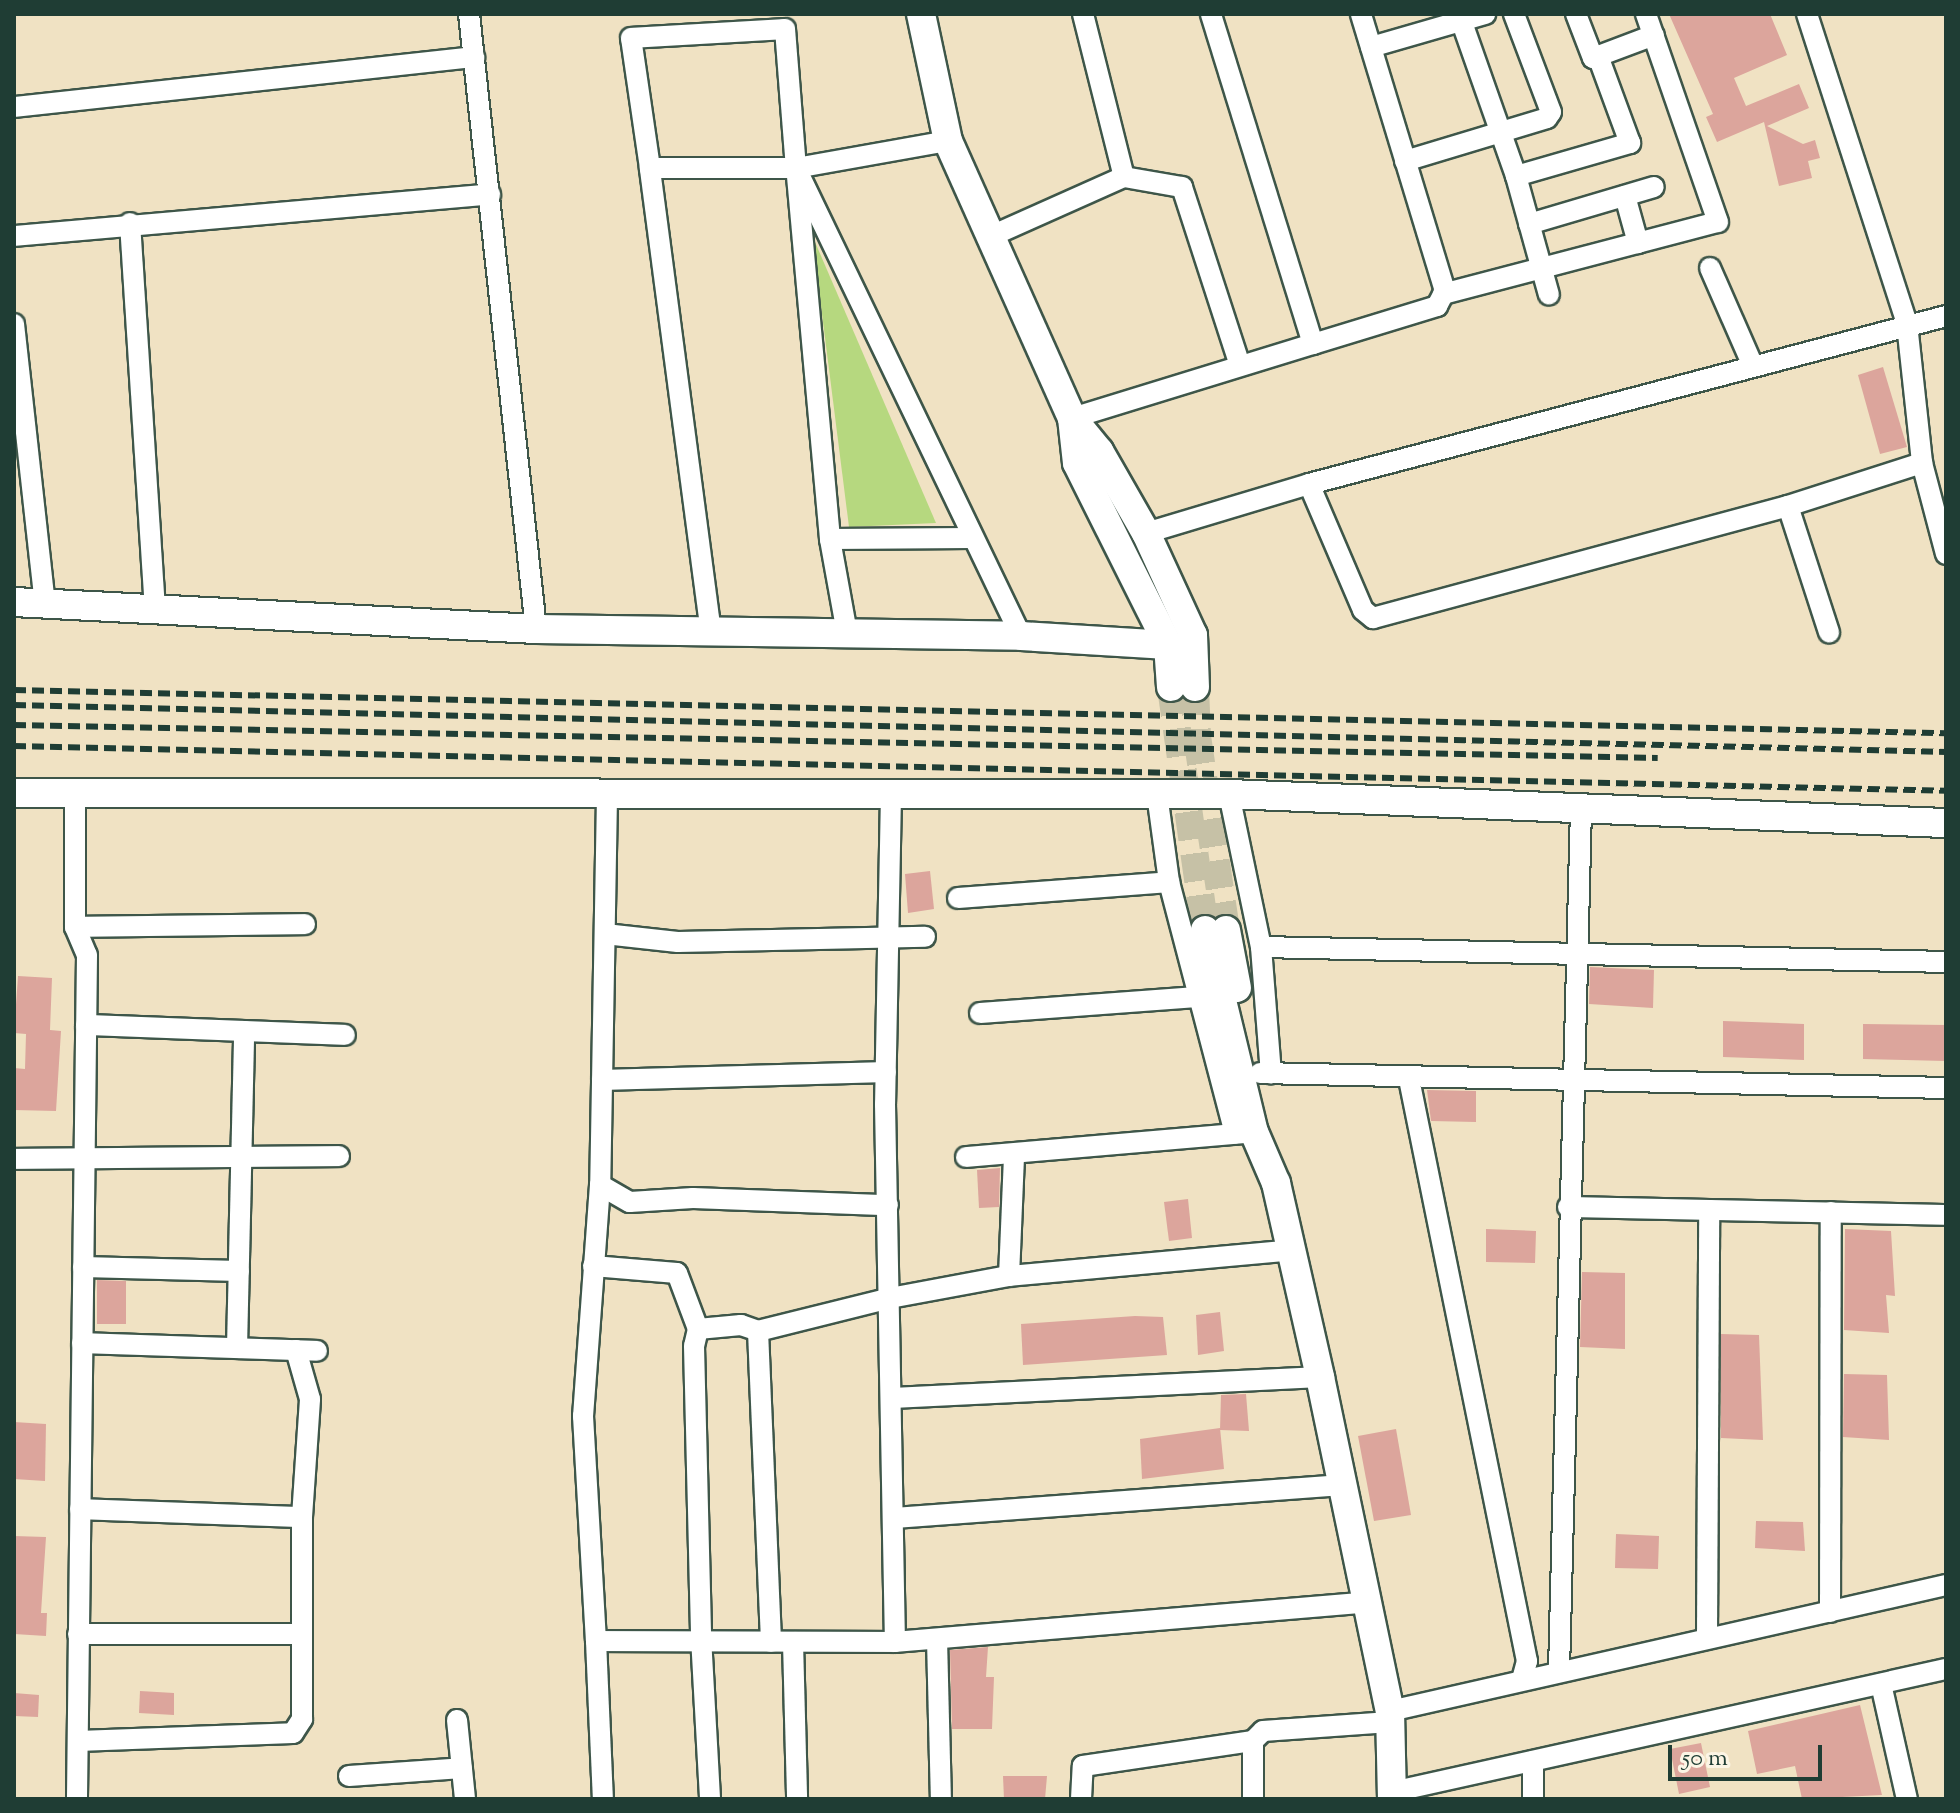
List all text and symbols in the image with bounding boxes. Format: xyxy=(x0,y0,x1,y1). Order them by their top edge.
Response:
scale bar xyxy=(1672,1729,1826,1779)
text: 50 m xyxy=(1682,1742,1728,1776)

